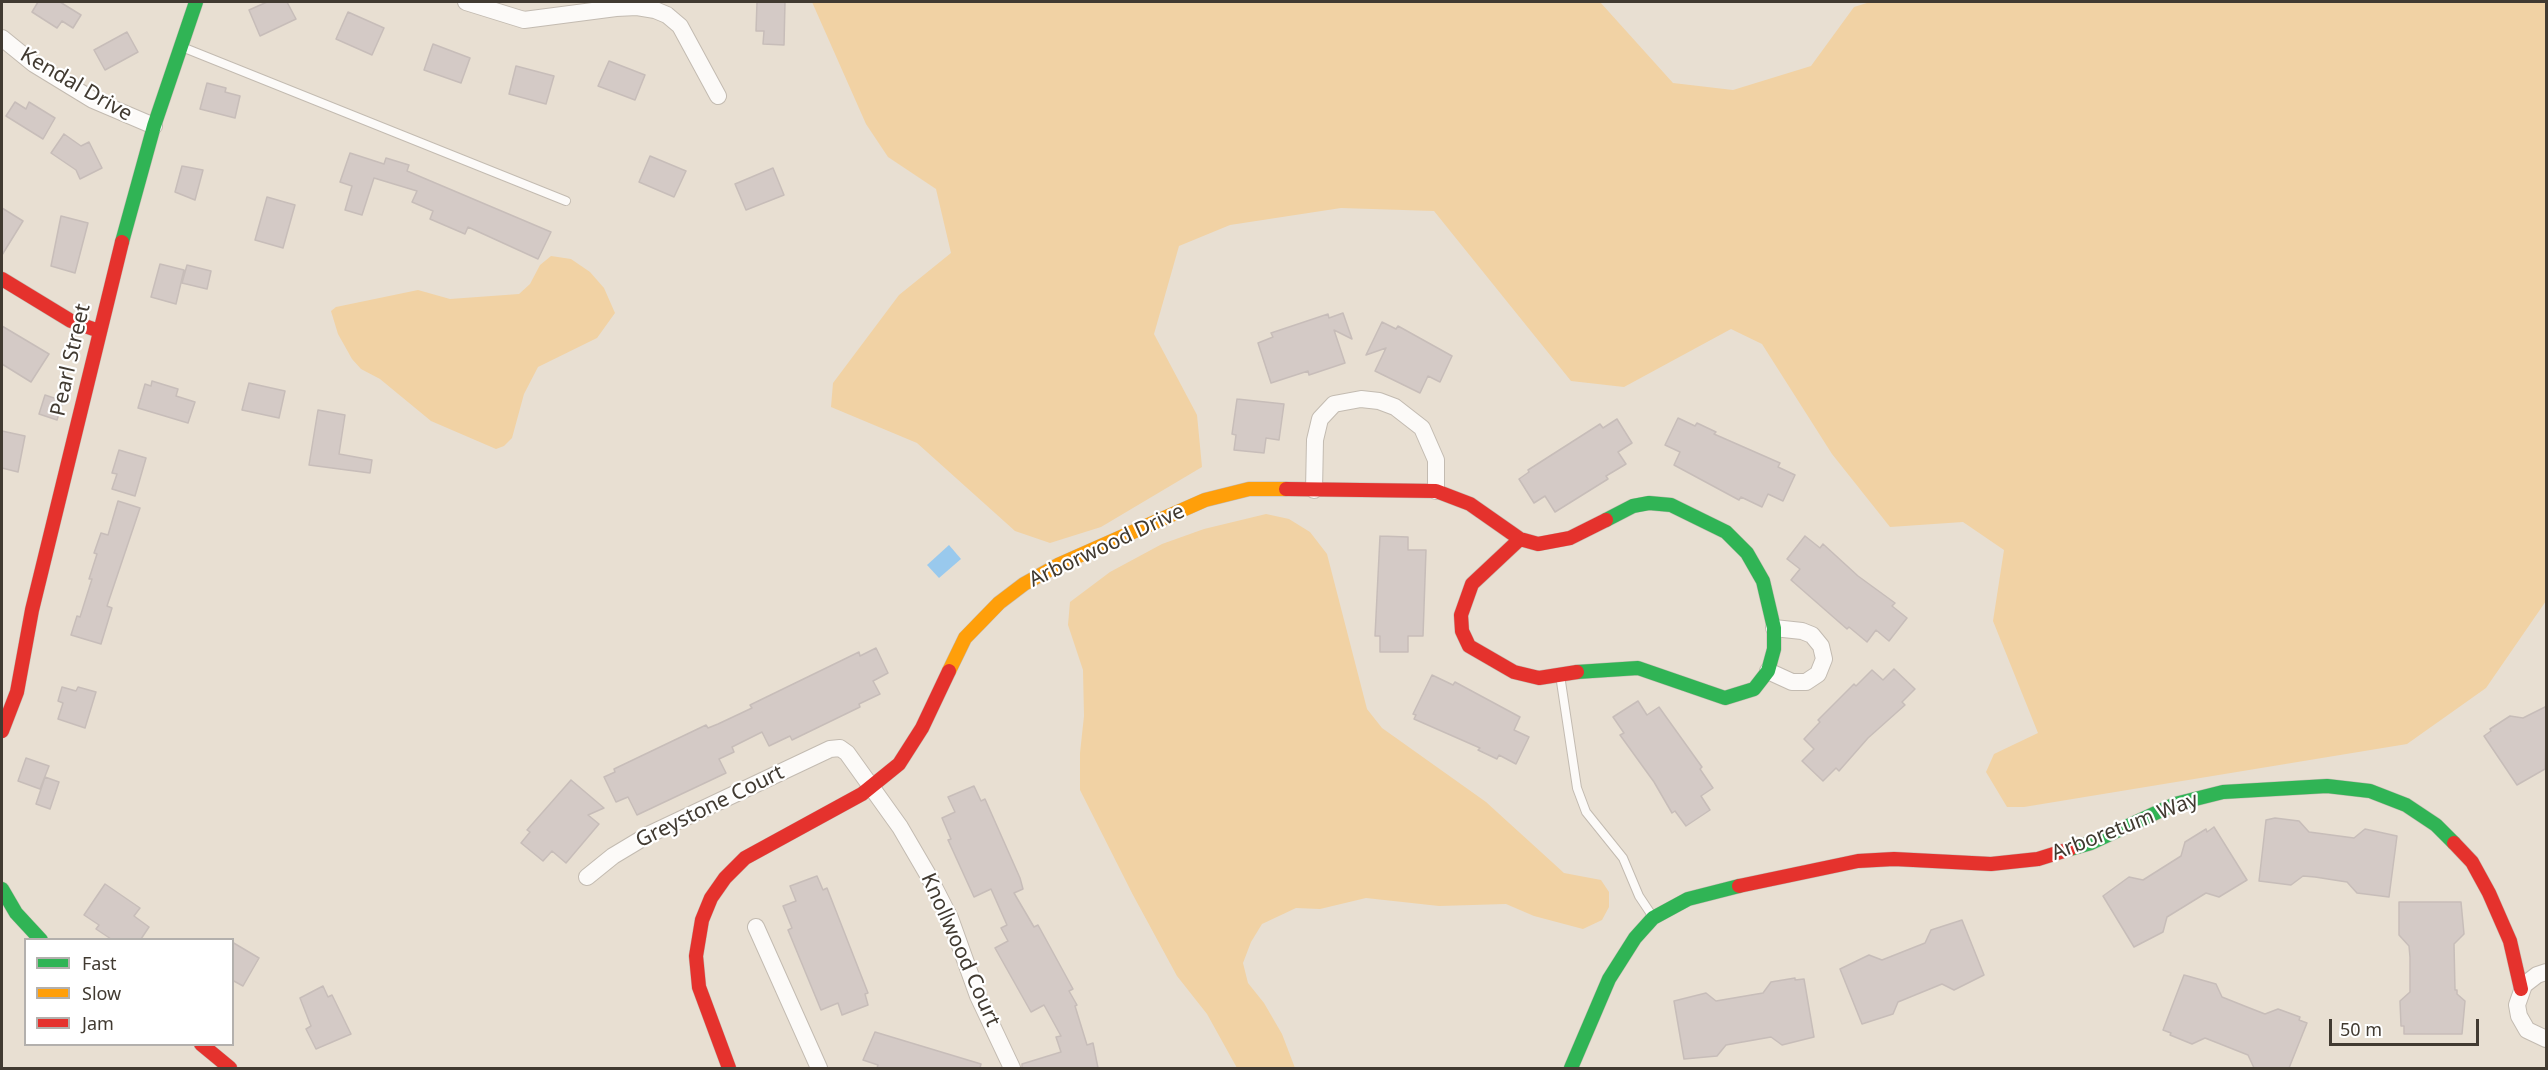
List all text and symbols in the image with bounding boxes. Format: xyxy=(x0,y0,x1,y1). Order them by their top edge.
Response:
street label: Kendal Drive xyxy=(15,43,137,127)
street label: Pearl Street xyxy=(46,301,96,419)
street label: Arborwood Drive xyxy=(1025,499,1189,593)
street label: Greystone Court xyxy=(632,760,788,854)
street label: Arboretum Way xyxy=(2048,787,2202,867)
street label: Knollwood Court xyxy=(915,869,1005,1031)
legend xyxy=(24,938,234,1046)
text: Fast xyxy=(82,951,117,975)
text: Slow xyxy=(82,981,121,1005)
scale bar xyxy=(2332,1007,2482,1045)
text: Jam xyxy=(82,1011,114,1035)
text: 50 m xyxy=(2340,1017,2382,1041)

